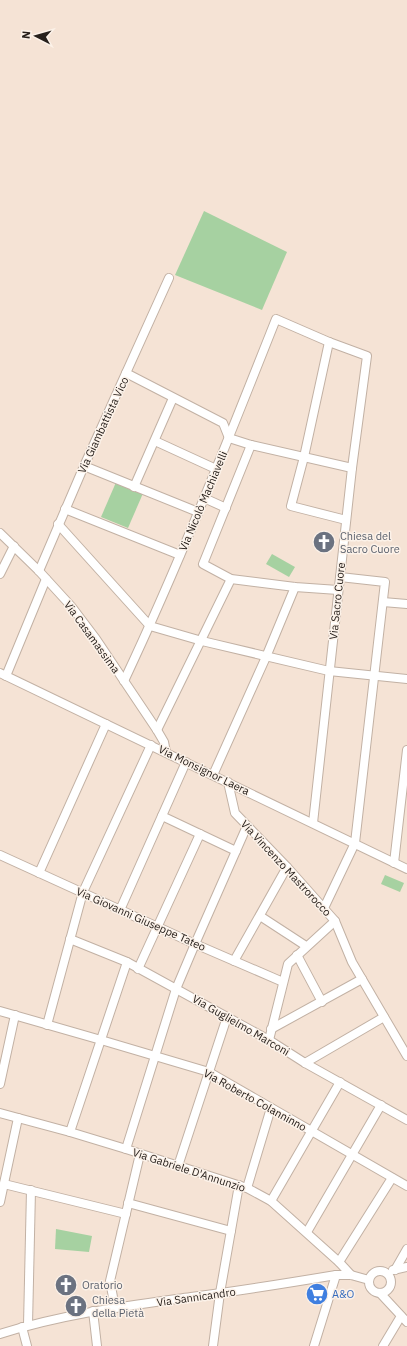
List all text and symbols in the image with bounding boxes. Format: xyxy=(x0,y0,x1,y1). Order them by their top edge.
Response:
north arrow xyxy=(16,16,56,56)
text: N xyxy=(19,30,33,40)
street label: Via Giambattista Vico xyxy=(74,374,132,476)
street label: Via Nicolò Machiavelli xyxy=(176,449,230,553)
church icon: Chiesa del Sacro Cuore xyxy=(311,529,337,555)
place label: Chiesa del Sacro Cuore xyxy=(340,529,400,556)
street label: Via Sacro Cuore xyxy=(326,562,348,640)
street label: Via Casamassima xyxy=(61,598,123,676)
street label: Via Monsignor Laera xyxy=(156,742,252,798)
street label: Via Vincenzo Mastrorocco xyxy=(238,817,334,919)
street label: Via Giovanni Giuseppe Tateo xyxy=(74,884,208,954)
street label: Via Guglielmo Marconi xyxy=(190,991,292,1059)
street label: Via Roberto Colanninno xyxy=(201,1066,309,1134)
street label: Via Gabriele D'Annunzio xyxy=(131,1145,247,1195)
church icon: Oratorio xyxy=(53,1272,79,1298)
place label: Oratorio xyxy=(82,1278,123,1292)
supermarket icon: A&O xyxy=(304,1281,330,1307)
street label: Via Sannicandro xyxy=(156,1285,236,1309)
place label: A&O xyxy=(332,1287,355,1301)
church icon: Chiesa della Pietà xyxy=(63,1293,89,1319)
place label: Chiesa della Pietà xyxy=(92,1293,144,1320)

